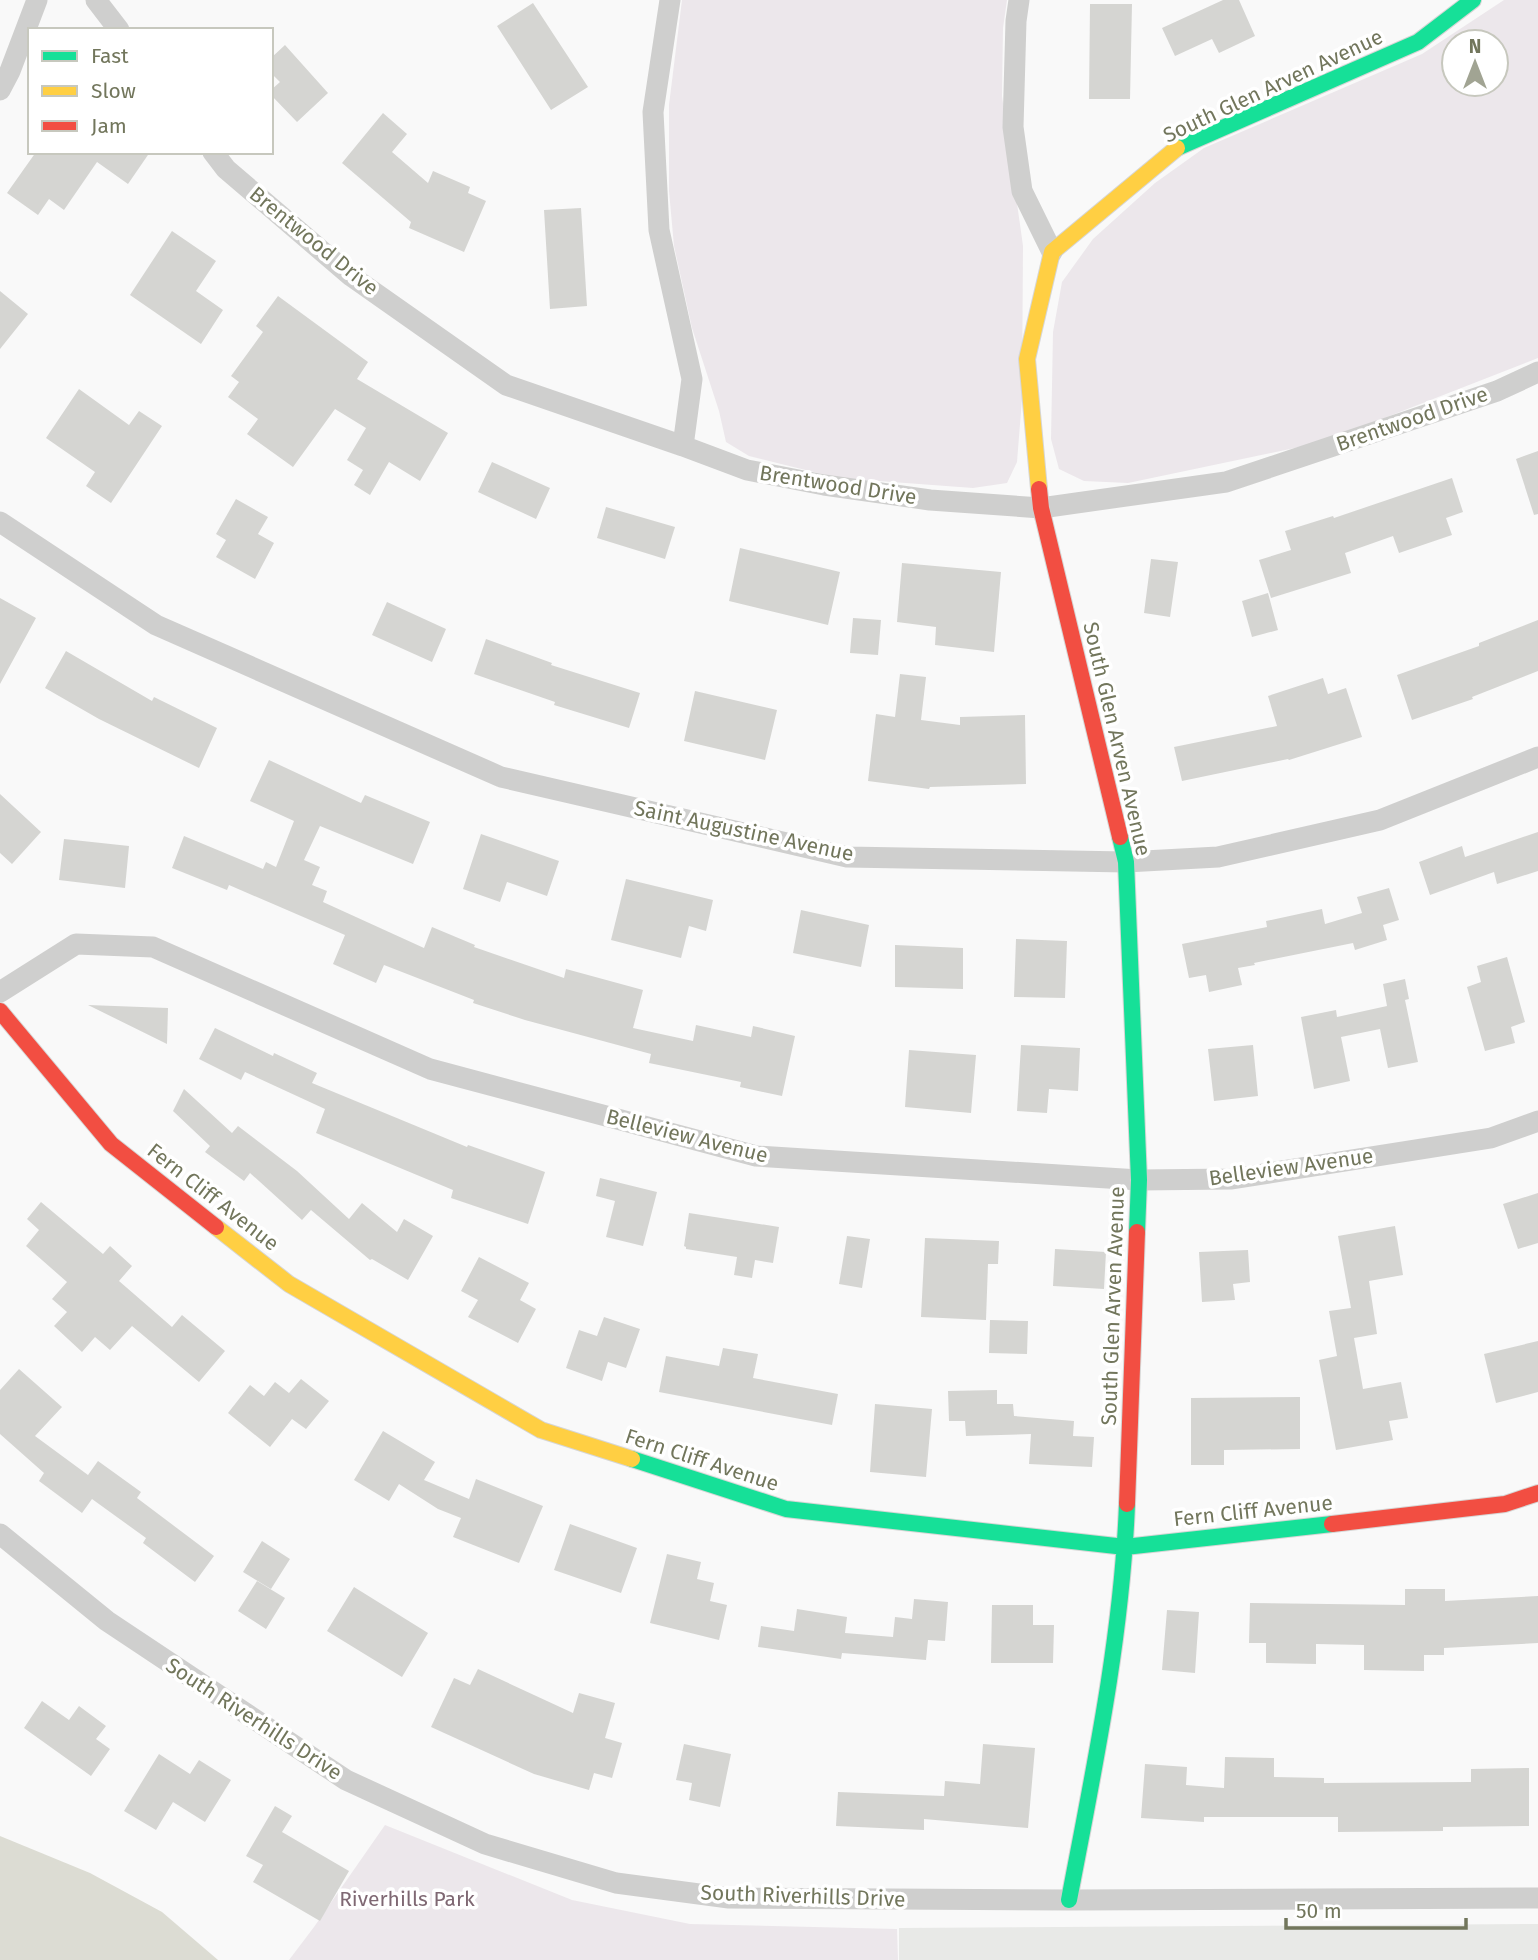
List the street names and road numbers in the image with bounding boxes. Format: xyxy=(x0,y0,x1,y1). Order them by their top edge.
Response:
street label: South Glen Arven Avenue xyxy=(1159,24,1387,148)
street label: Brentwood Drive xyxy=(244,181,384,301)
street label: Brentwood Drive xyxy=(1333,381,1491,457)
street label: Brentwood Drive xyxy=(758,460,918,510)
street label: South Glen Arven Avenue xyxy=(1077,619,1157,859)
street label: Saint Augustine Avenue xyxy=(632,795,856,867)
street label: Belleview Avenue xyxy=(603,1103,771,1169)
street label: Fern Cliff Avenue xyxy=(142,1138,284,1256)
street label: Belleview Avenue xyxy=(1207,1143,1375,1191)
street label: South Glen Arven Avenue xyxy=(1096,1186,1130,1426)
street label: Fern Cliff Avenue xyxy=(622,1423,782,1497)
street label: Fern Cliff Avenue xyxy=(1172,1490,1334,1532)
street label: South Riverhills Drive xyxy=(161,1652,347,1786)
street label: South Riverhills Drive xyxy=(700,1879,906,1913)

